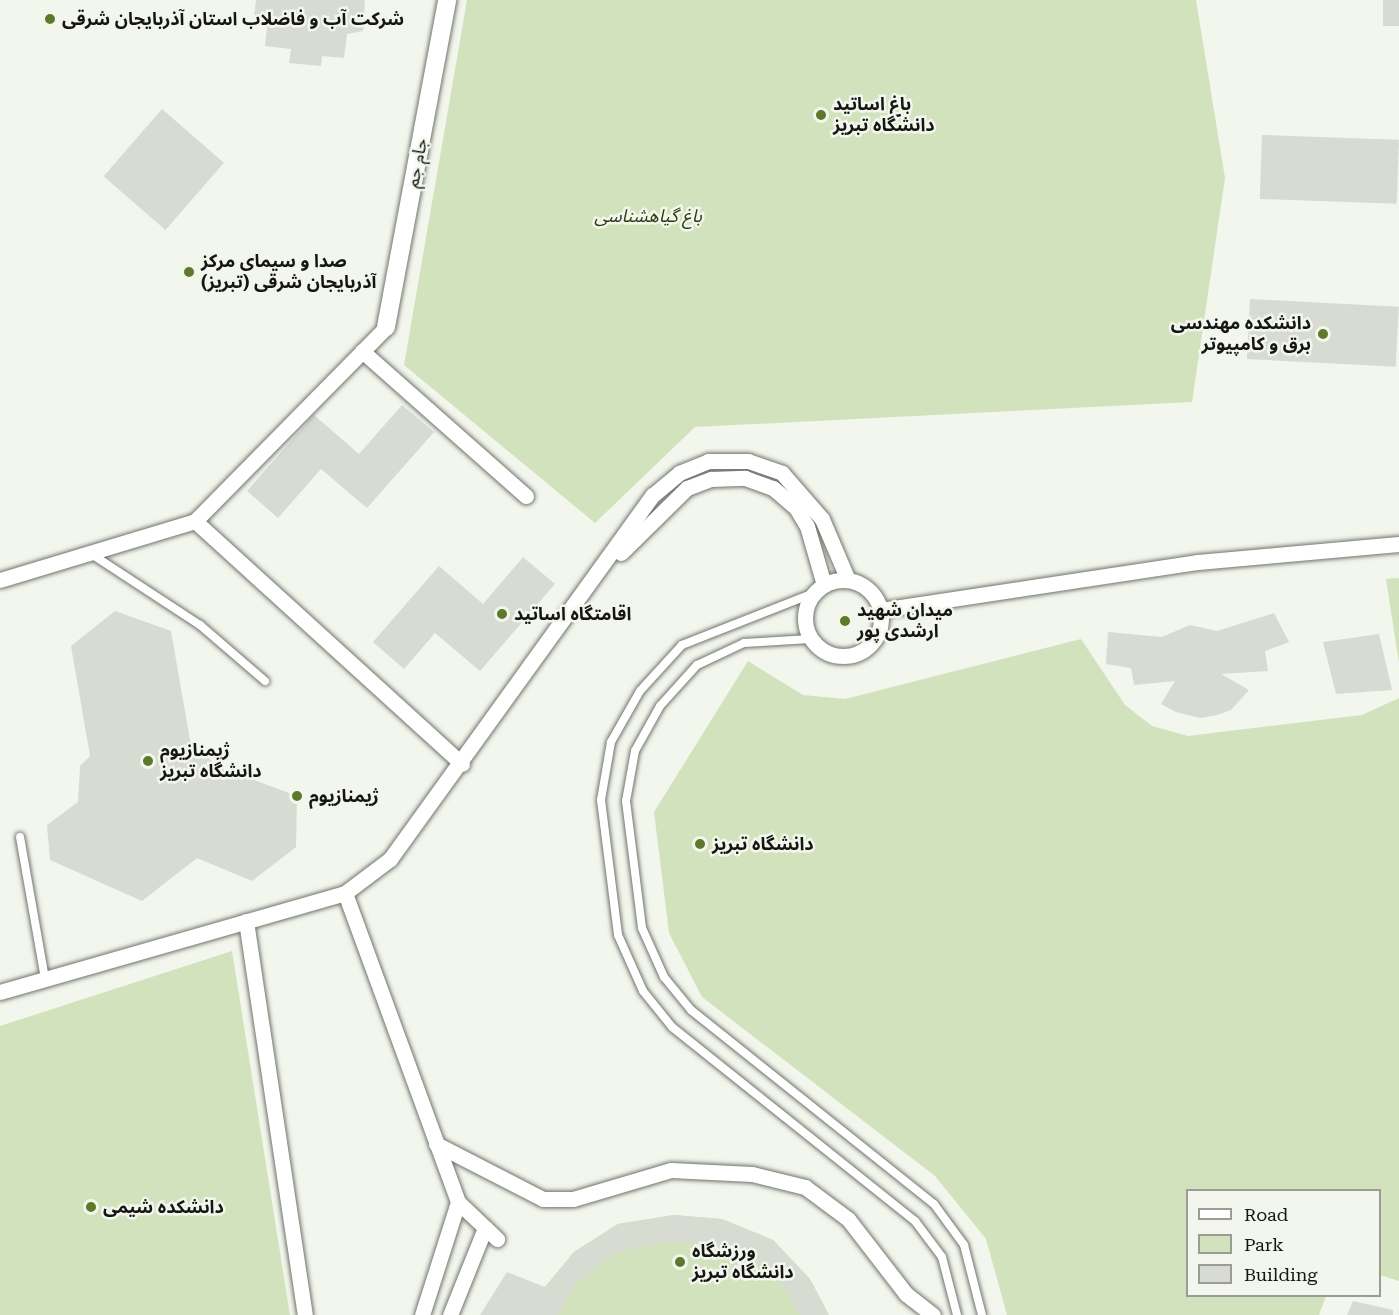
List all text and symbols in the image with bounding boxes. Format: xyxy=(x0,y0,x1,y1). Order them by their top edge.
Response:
place label: شرکت آب و فاضلاب استان آذربایجان شرقی xyxy=(62,8,404,30)
marker: شرکت آب و فاضلاب استان آذربایجان شرقی xyxy=(43,12,57,26)
place label: باغ اساتید دانشگاه تبریز xyxy=(833,94,935,136)
marker: باغ اساتید دانشگاه تبریز xyxy=(814,108,828,122)
street label: جام جم xyxy=(402,136,432,190)
park label: باغ گیاهشناسی xyxy=(594,205,702,227)
place label: صدا و سیمای مرکز آذربایجان شرقی (تبریز) xyxy=(201,251,376,294)
marker: صدا و سیمای مرکز آذربایجان شرقی (تبریز) xyxy=(182,265,196,279)
place label: دانشکده مهندسی برق و کامپیوتر xyxy=(1171,313,1311,356)
marker: دانشکده مهندسی برق و کامپیوتر xyxy=(1316,327,1330,341)
place label: میدان شهید ارشدی پور xyxy=(857,600,953,642)
place label: اقامتگاه اساتید xyxy=(514,603,631,625)
marker: اقامتگاه اساتید xyxy=(495,607,509,621)
marker: میدان شهید ارشدی پور xyxy=(838,614,852,628)
place label: ژیمنازیوم دانشگاه تبریز xyxy=(160,740,262,783)
marker: ژیمنازیوم دانشگاه تبریز xyxy=(141,754,155,768)
place label: ژیمنازیوم xyxy=(309,785,379,807)
marker: ژیمنازیوم xyxy=(290,789,304,803)
place label: دانشگاه تبریز xyxy=(712,833,814,855)
marker: دانشگاه تبریز xyxy=(693,837,707,851)
legend xyxy=(1186,1189,1381,1297)
place label: دانشکده شیمی xyxy=(103,1196,224,1218)
marker: دانشکده شیمی xyxy=(84,1200,98,1214)
text: Road xyxy=(1244,1204,1288,1225)
text: Park xyxy=(1244,1234,1284,1255)
place label: ورزشگاه دانشگاه تبریز xyxy=(692,1241,794,1284)
marker: ورزشگاه دانشگاه تبریز xyxy=(673,1255,687,1269)
text: Building xyxy=(1244,1264,1318,1285)

